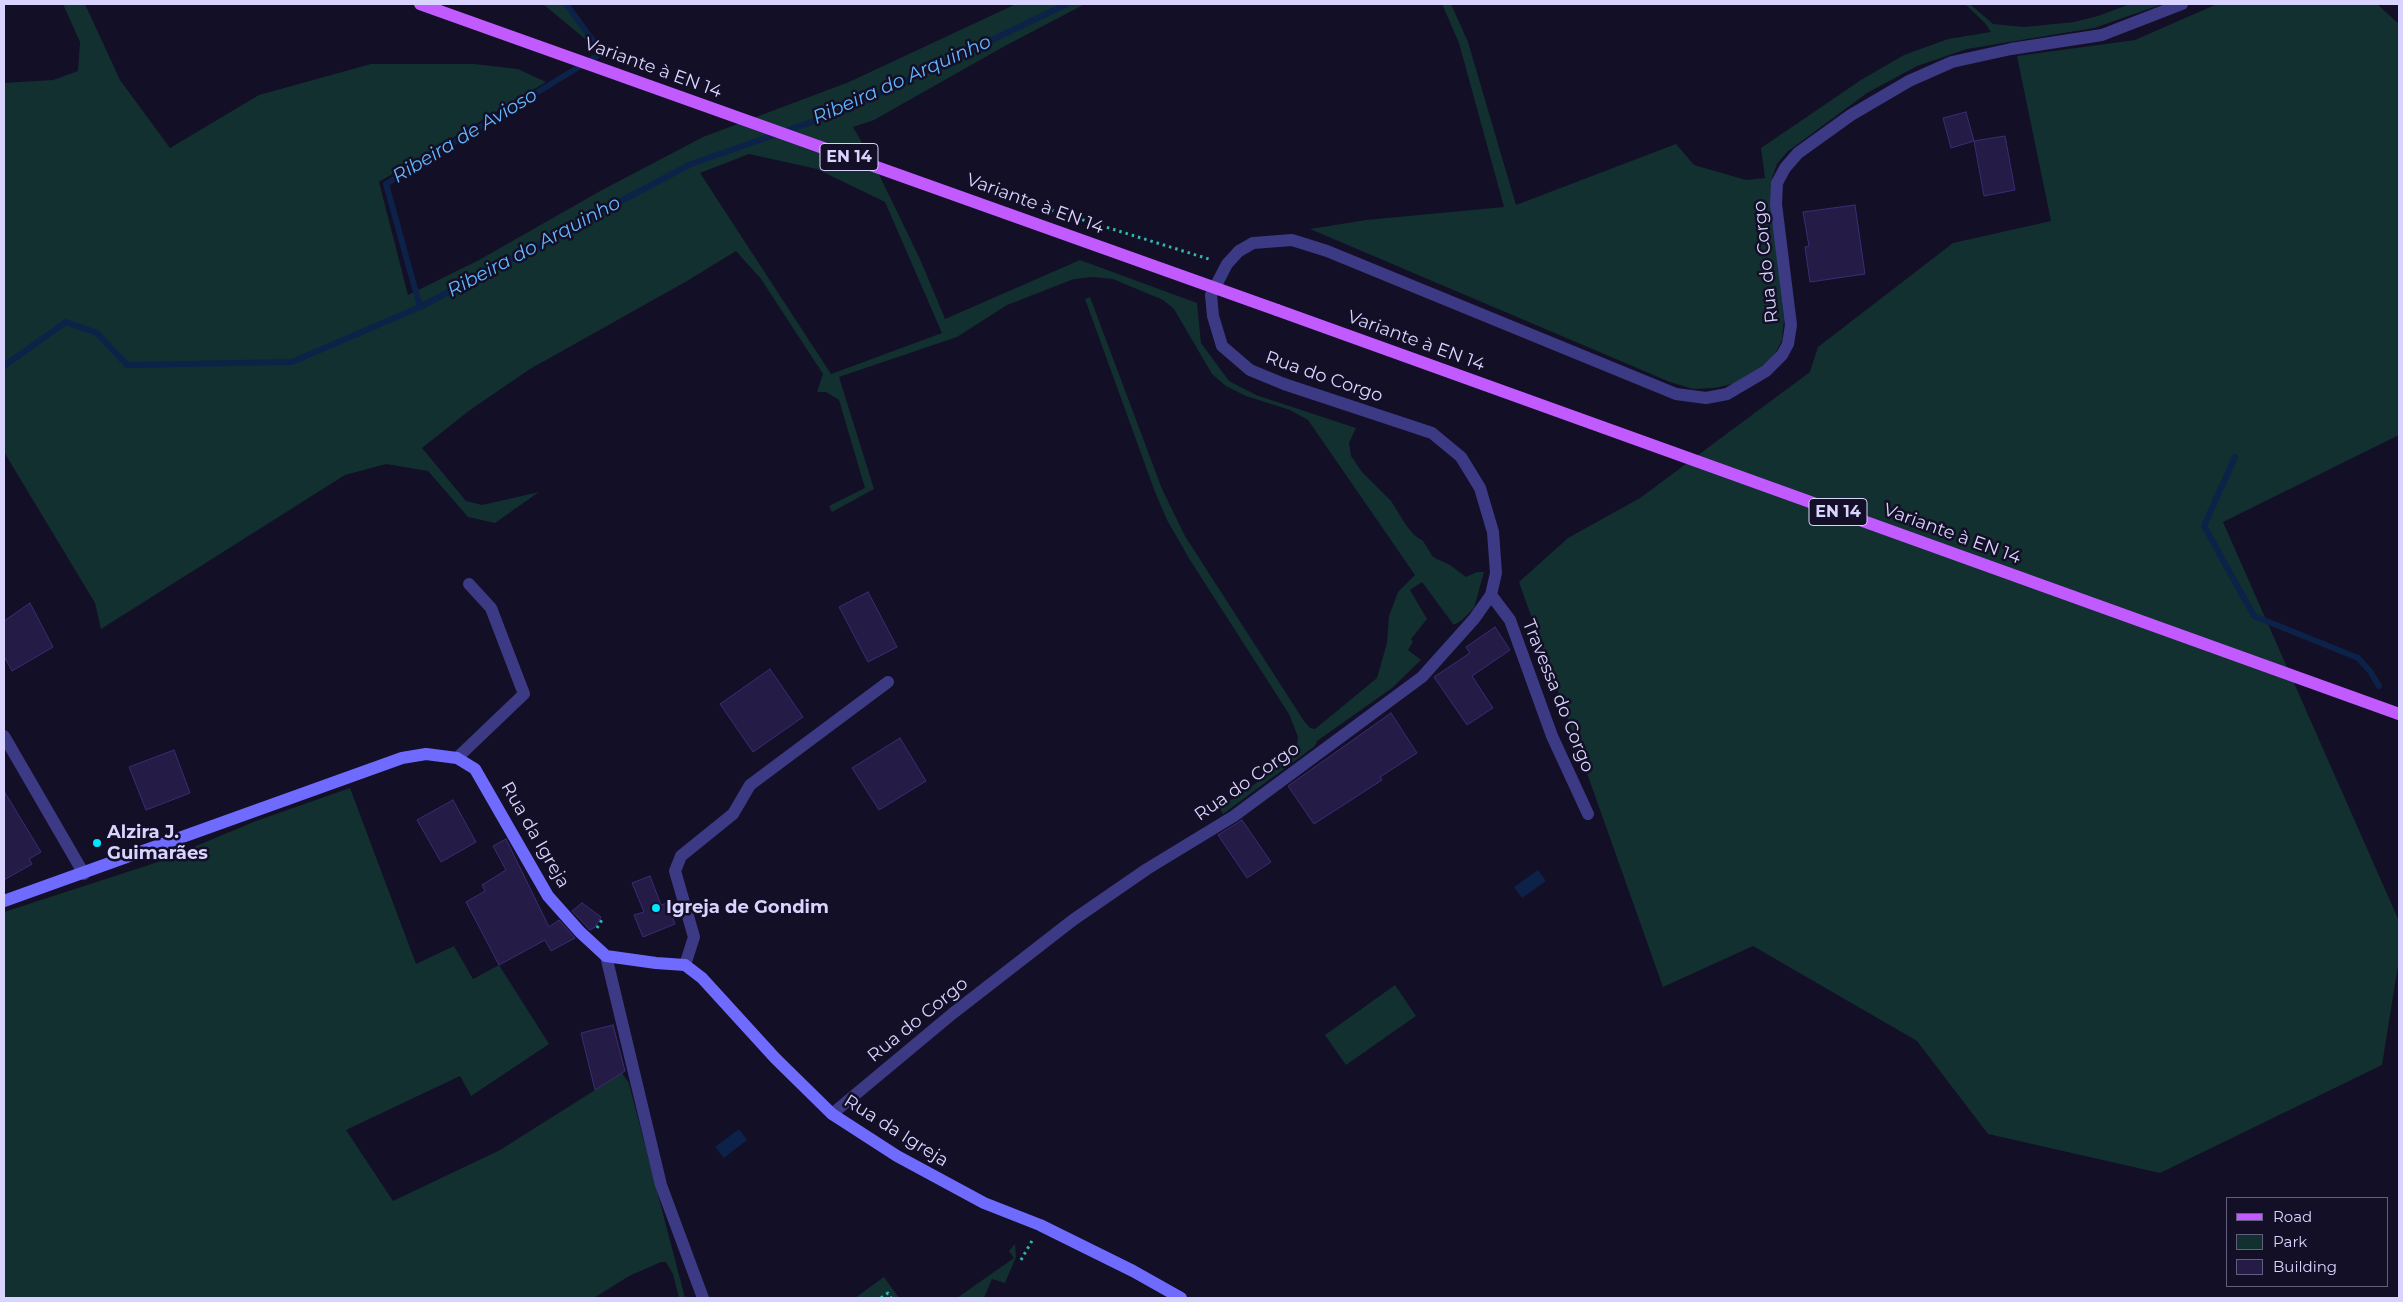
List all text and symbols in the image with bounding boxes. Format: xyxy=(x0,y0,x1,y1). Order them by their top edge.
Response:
water label: Ribeira do Arquinho xyxy=(809,30,995,130)
street label: Variante à EN 14 xyxy=(581,33,725,103)
water label: Ribeira de Avioso xyxy=(389,84,541,188)
road number: EN 14 xyxy=(820,144,878,170)
street label: Variante à EN 14 xyxy=(963,169,1107,239)
water label: Ribeira do Arquinho xyxy=(444,192,624,302)
street label: Rua do Corgo xyxy=(1749,200,1783,324)
street label: Variante à EN 14 xyxy=(1344,306,1488,376)
street label: Rua do Corgo xyxy=(1262,347,1386,407)
road number: EN 14 xyxy=(1809,498,1867,526)
street label: Variante à EN 14 xyxy=(1880,499,2024,569)
street label: Travessa do Corgo xyxy=(1518,617,1598,775)
street label: Rua do Corgo xyxy=(1190,738,1304,826)
street label: Rua da Igreja xyxy=(496,778,574,892)
place label: Alzira J. Guimarães xyxy=(107,822,208,864)
marker: Alzira J. Guimarães xyxy=(91,837,103,849)
place label: Igreja de Gondim xyxy=(666,897,829,919)
marker: Igreja de Gondim xyxy=(650,902,662,914)
street label: Rua do Corgo xyxy=(863,973,973,1067)
street label: Rua da Igreja xyxy=(840,1090,952,1172)
legend xyxy=(2226,1197,2388,1287)
text: Road xyxy=(2273,1207,2312,1226)
text: Park xyxy=(2273,1232,2307,1251)
text: Building xyxy=(2273,1257,2337,1276)

